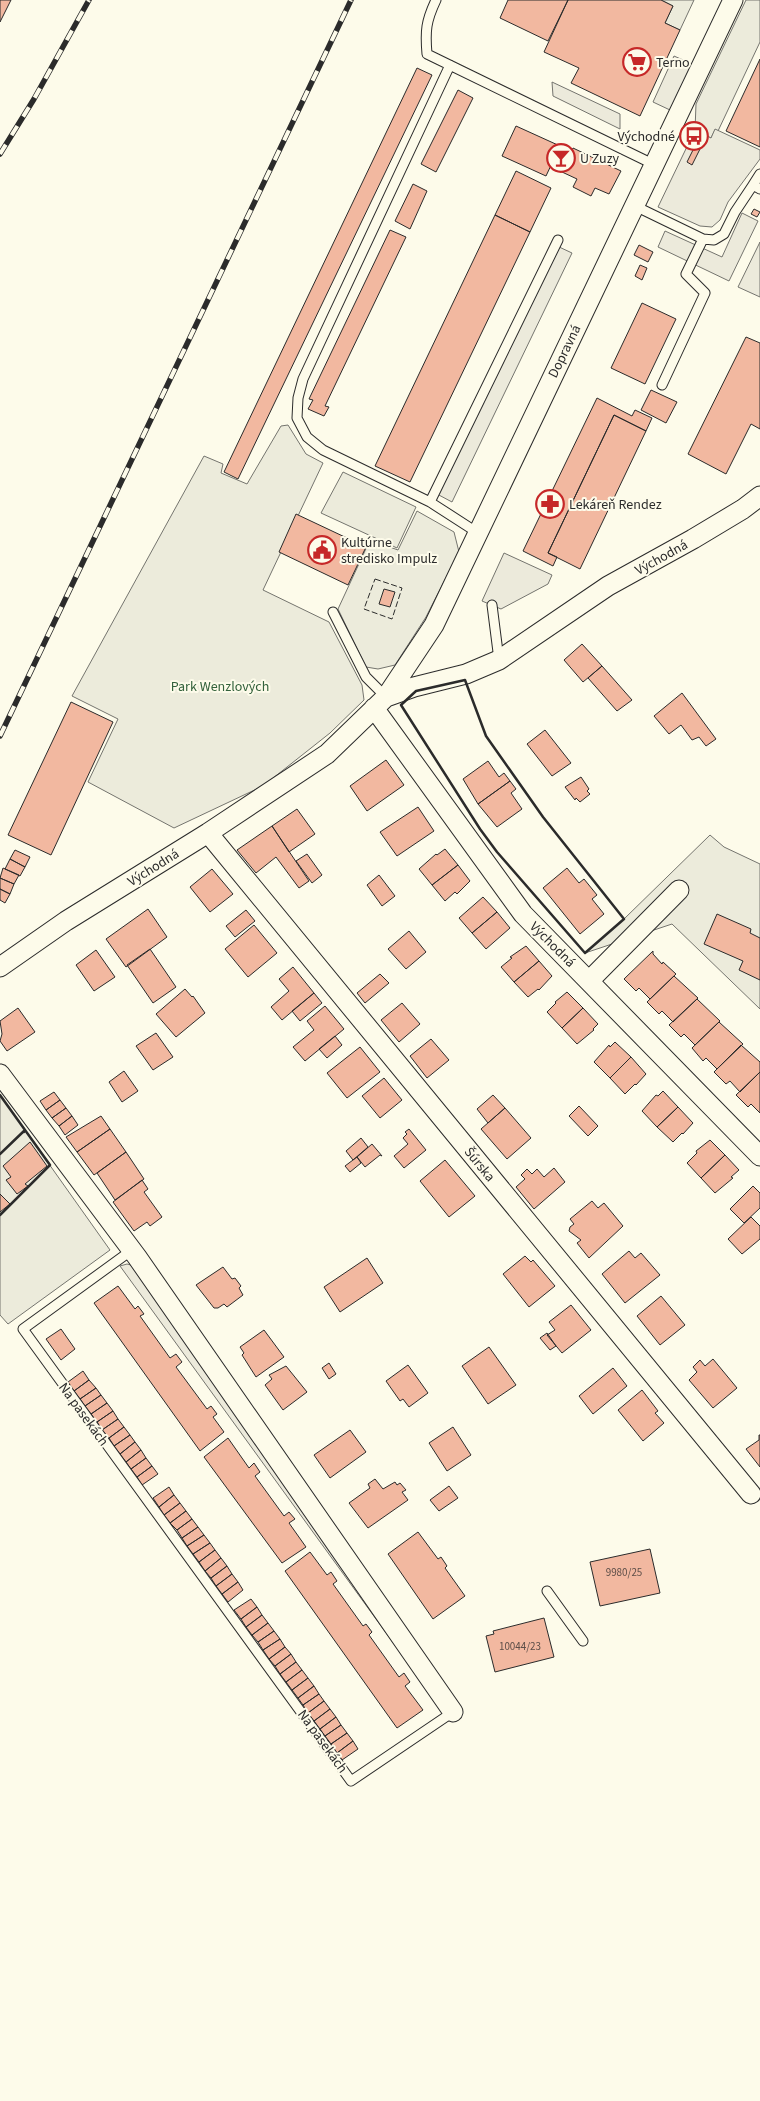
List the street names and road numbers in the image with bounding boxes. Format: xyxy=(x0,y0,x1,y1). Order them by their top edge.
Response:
street label: Dopravná xyxy=(543,322,586,381)
street label: Východná xyxy=(631,535,692,581)
street label: Východná xyxy=(124,844,183,892)
street label: Východná xyxy=(525,917,580,972)
street label: Šúrska xyxy=(459,1143,499,1186)
street label: Na pasekách xyxy=(53,1379,113,1450)
street label: Na pasekách xyxy=(292,1706,352,1777)

